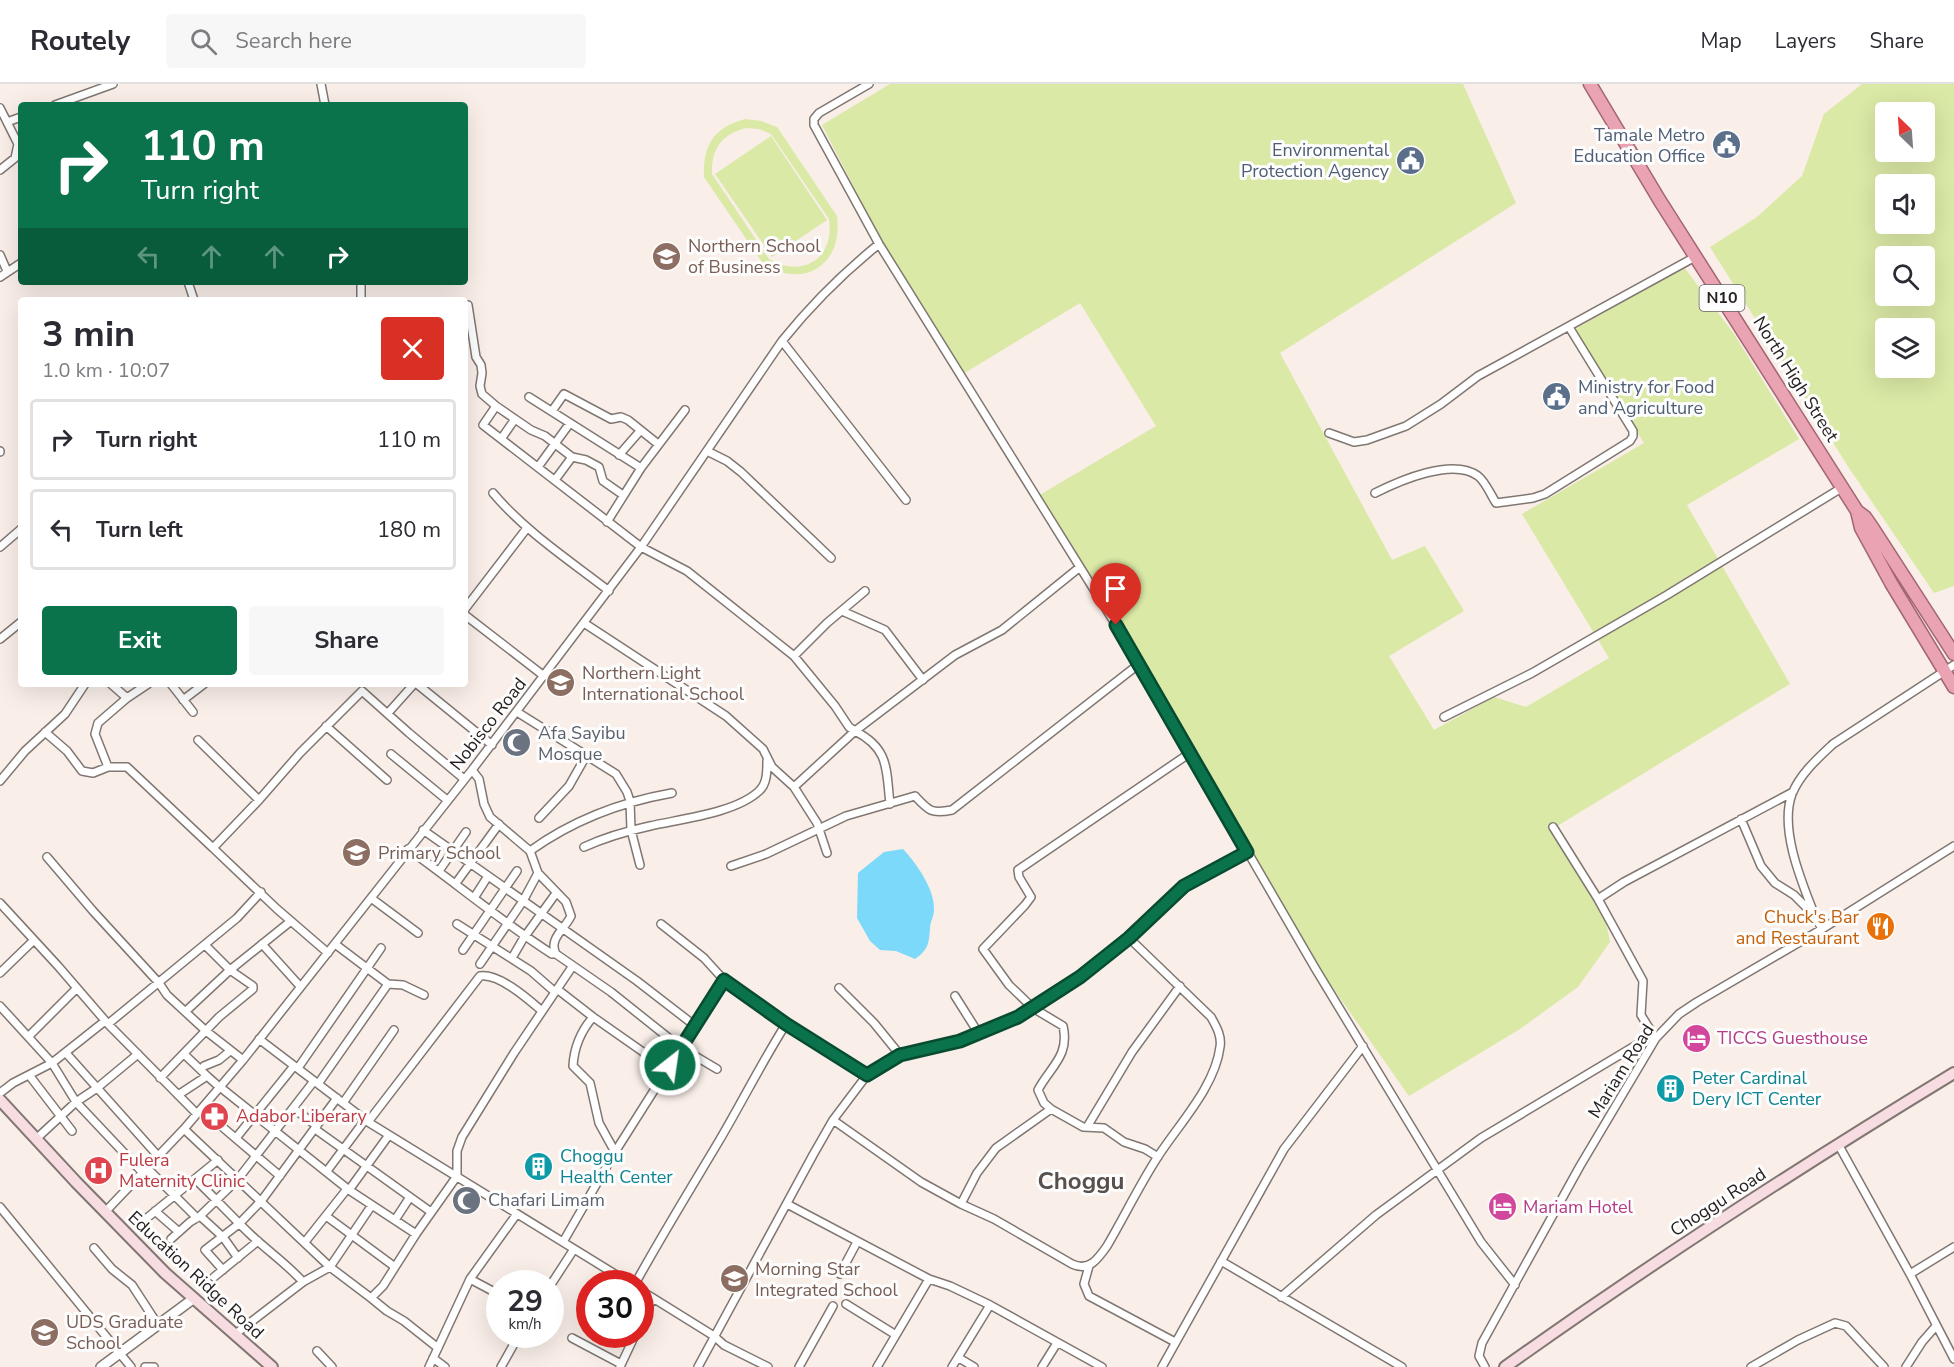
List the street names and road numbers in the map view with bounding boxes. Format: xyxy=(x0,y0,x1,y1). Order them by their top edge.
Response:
road number: N10 xyxy=(1700,285,1744,311)
street label: North High Street xyxy=(1748,312,1845,447)
street label: Nobisco Road xyxy=(444,673,532,775)
street label: Mariam Road xyxy=(1582,1019,1660,1123)
street label: Choggu Road xyxy=(1665,1162,1771,1242)
street label: Education Ridge Road xyxy=(123,1206,269,1344)

